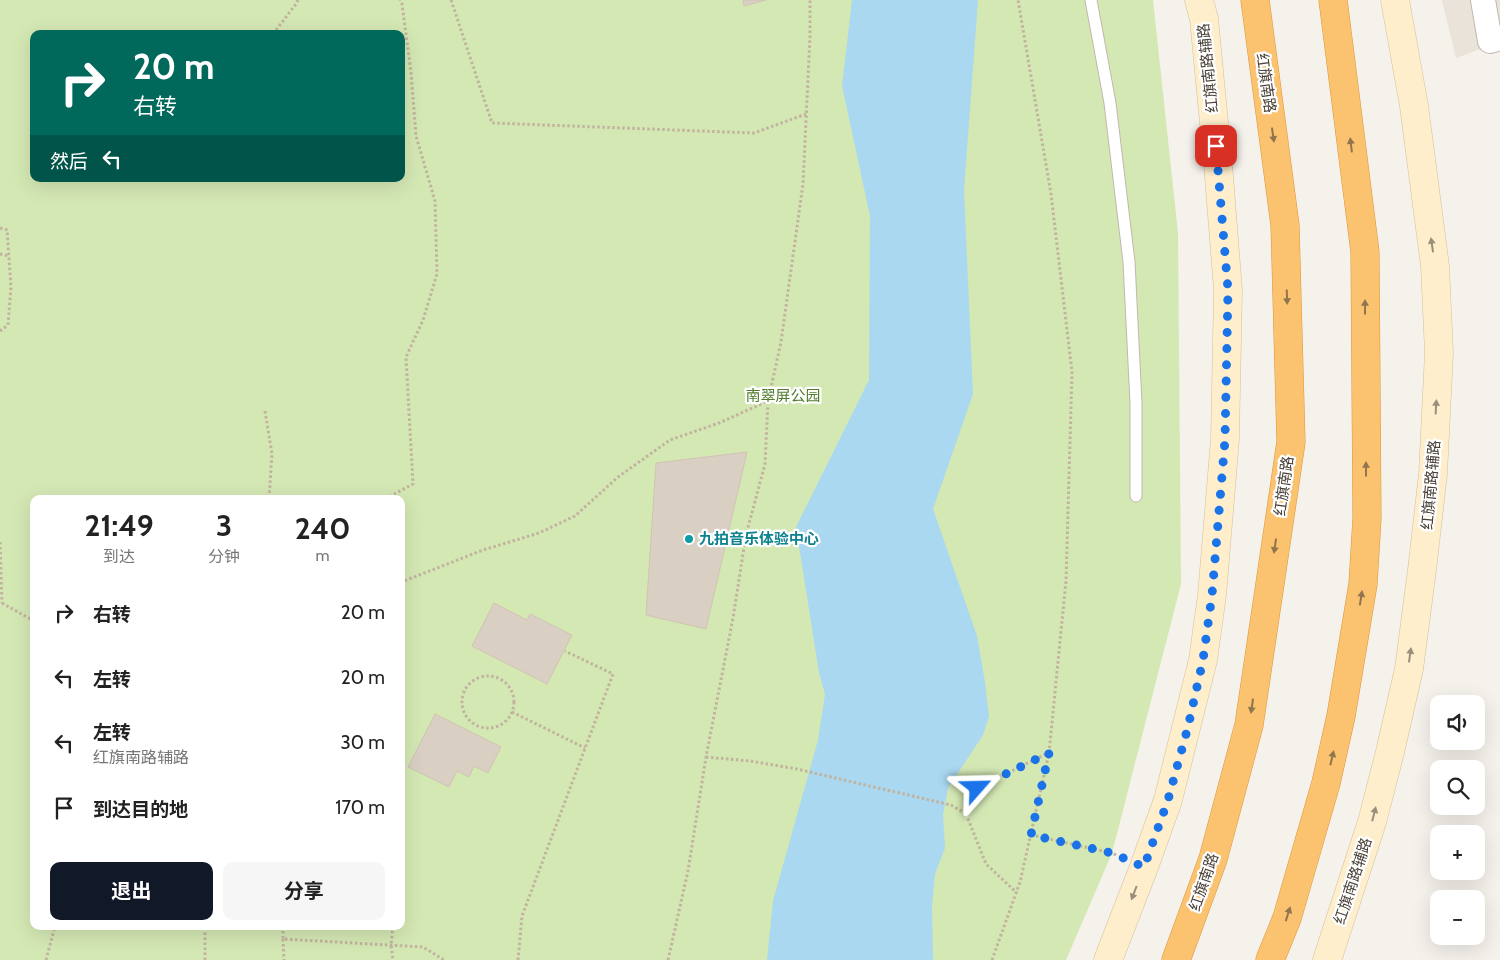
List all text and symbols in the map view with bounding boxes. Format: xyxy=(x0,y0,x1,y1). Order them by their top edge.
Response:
street label: 红旗南路辅路 xyxy=(1194,22,1222,114)
text: 20 m xyxy=(133,45,215,88)
icon: right xyxy=(50,50,115,115)
street label: 红旗南路 xyxy=(1253,52,1279,114)
text: 右转 xyxy=(133,93,177,120)
pin xyxy=(1195,125,1237,167)
one-way arrow xyxy=(1269,127,1277,143)
icon: arrive xyxy=(1202,132,1230,160)
one-way arrow xyxy=(1347,137,1355,153)
icon: left xyxy=(98,145,126,173)
text: 然后 xyxy=(50,150,88,173)
one-way arrow xyxy=(1428,236,1436,252)
one-way arrow xyxy=(1283,289,1291,305)
one-way arrow xyxy=(1361,298,1369,314)
park label: 南翠屏公园 xyxy=(745,387,821,405)
one-way arrow xyxy=(1433,399,1441,415)
street label: 红旗南路辅路 xyxy=(1418,439,1444,531)
street label: 红旗南路 xyxy=(1271,455,1297,517)
one-way arrow xyxy=(1362,461,1370,477)
text: 21:49 xyxy=(85,507,154,544)
text: 3 xyxy=(216,507,232,544)
text: 240 xyxy=(295,510,350,547)
place label: 九拍音乐体验中心 xyxy=(699,530,819,548)
marker: 九拍音乐体验中心 xyxy=(683,533,695,545)
one-way arrow xyxy=(1271,538,1279,554)
text: m xyxy=(316,546,330,565)
text: 到达 xyxy=(103,547,135,566)
text: 分钟 xyxy=(208,547,240,566)
one-way arrow xyxy=(1357,590,1365,606)
icon: right xyxy=(50,599,78,627)
text: 20 m xyxy=(341,601,385,624)
text: 右转 xyxy=(93,603,131,626)
one-way arrow xyxy=(1407,647,1415,663)
icon: left xyxy=(50,664,78,692)
text: 20 m xyxy=(341,666,385,689)
text: 左转 xyxy=(93,668,131,691)
map controls xyxy=(1430,695,1485,945)
button: sound xyxy=(1430,695,1485,750)
one-way arrow xyxy=(1247,699,1255,715)
text: 左转 xyxy=(93,721,131,744)
icon: left xyxy=(50,729,78,757)
text: 30 m xyxy=(341,731,385,754)
text: 红旗南路辅路 xyxy=(93,748,189,767)
one-way arrow xyxy=(1328,750,1336,766)
button: search xyxy=(1430,760,1485,815)
position arrow xyxy=(950,761,1002,813)
icon: arrive xyxy=(50,794,78,822)
text: 170 m xyxy=(335,796,385,819)
text: 到达目的地 xyxy=(93,798,188,821)
one-way arrow xyxy=(1371,806,1379,821)
button: + xyxy=(1430,825,1485,880)
street label: 红旗南路辅路 xyxy=(1331,835,1375,927)
street label: 红旗南路 xyxy=(1186,851,1222,913)
button: 退出 xyxy=(50,862,213,920)
button: 分享 xyxy=(223,862,385,920)
one-way arrow xyxy=(1130,886,1138,901)
button: − xyxy=(1430,890,1485,945)
one-way arrow xyxy=(1284,907,1292,922)

